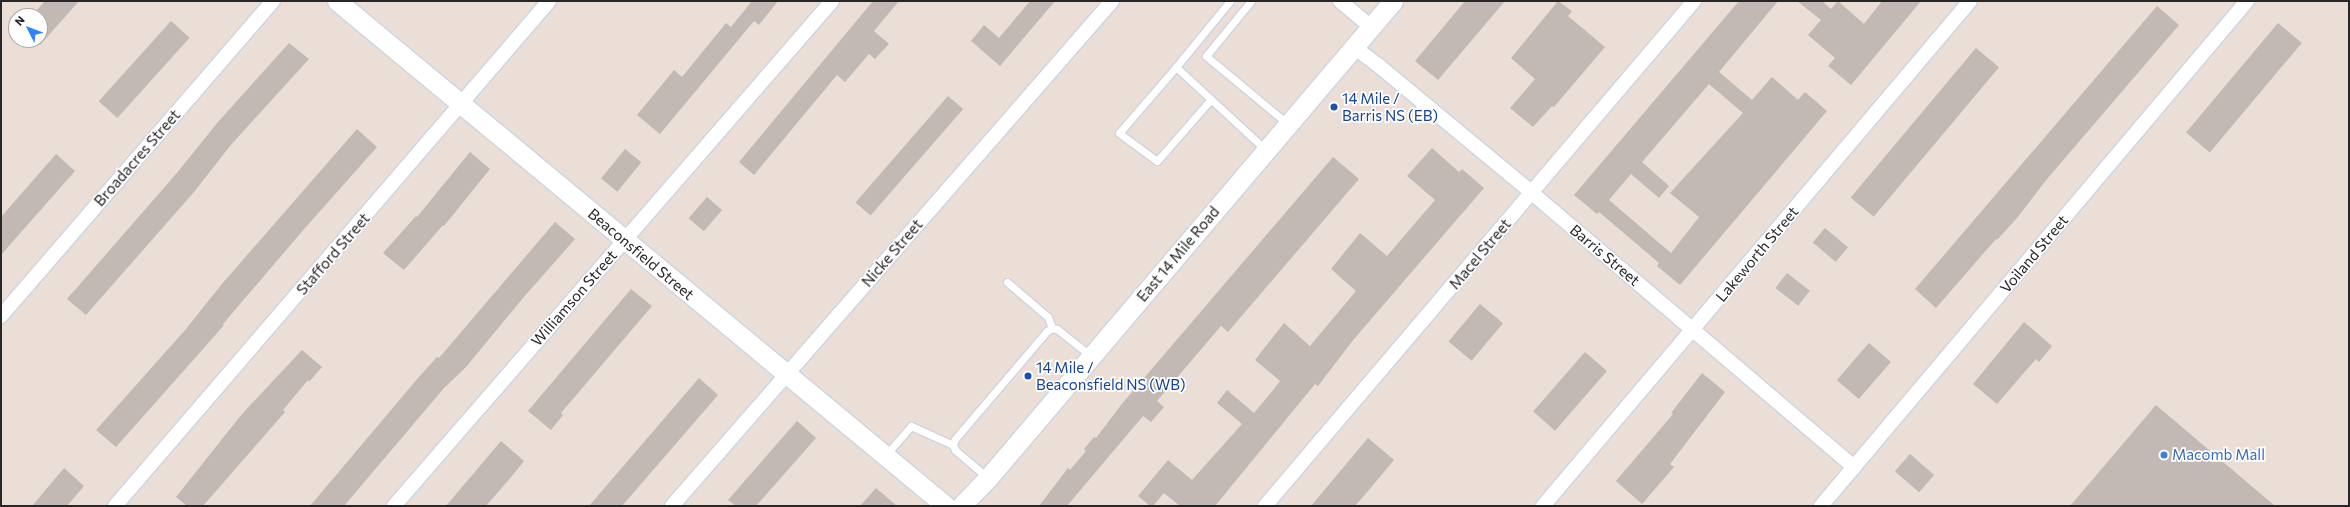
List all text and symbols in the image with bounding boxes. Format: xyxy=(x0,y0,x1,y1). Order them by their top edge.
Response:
north arrow xyxy=(8,8,48,48)
text: N xyxy=(12,13,27,28)
place label: 14 Mile / Barris NS (EB) xyxy=(1342,89,1438,124)
marker: 14 Mile / Barris NS (EB) xyxy=(1329,102,1339,112)
street label: Broadacres Street xyxy=(90,106,184,210)
street label: East 14 Mile Road xyxy=(1133,203,1223,305)
street label: Lakeworth Street xyxy=(1712,203,1802,305)
street label: Beaconsfield Street xyxy=(584,204,698,304)
street label: Stafford Street xyxy=(293,209,373,299)
street label: Voiland Street xyxy=(1996,211,2072,297)
street label: Macel Street xyxy=(1445,215,1515,293)
street label: Nicke Street xyxy=(858,216,926,290)
street label: Barris Street xyxy=(1566,221,1644,289)
street label: Williamson Street xyxy=(527,246,621,350)
place label: 14 Mile / Beaconsfield NS (WB) xyxy=(1036,358,1185,393)
marker: 14 Mile / Beaconsfield NS (WB) xyxy=(1023,371,1033,381)
place label: Macomb Mall xyxy=(2172,446,2265,464)
marker: Macomb Mall xyxy=(2159,450,2169,460)

